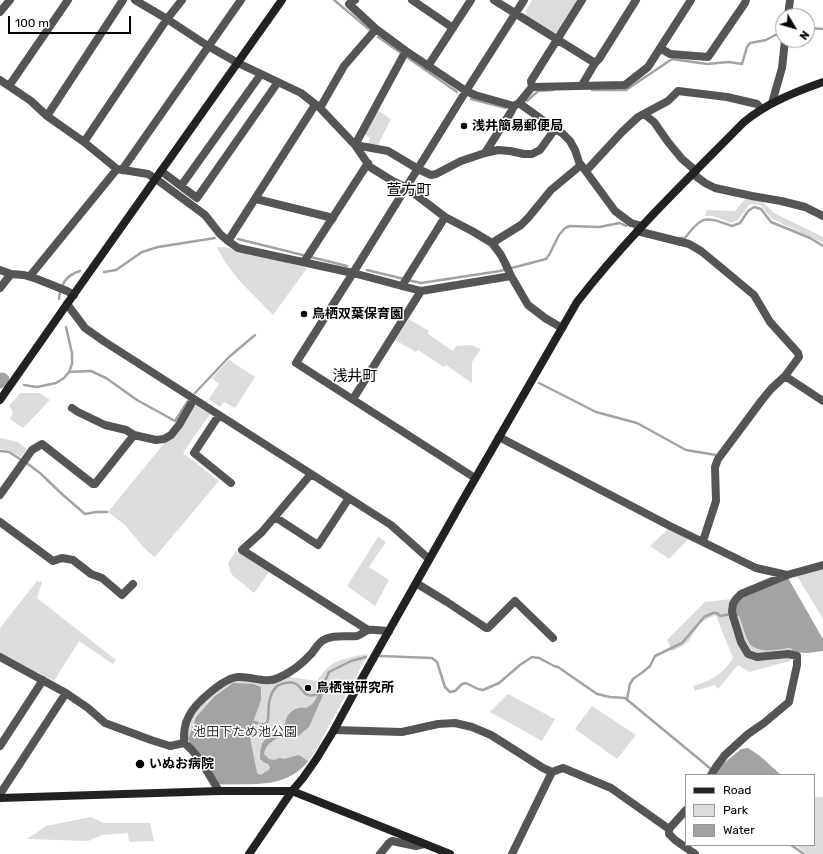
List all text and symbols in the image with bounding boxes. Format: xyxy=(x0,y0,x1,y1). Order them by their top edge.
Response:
scale bar xyxy=(10,8,133,34)
north arrow xyxy=(775,8,815,48)
text: 100 m xyxy=(15,16,49,30)
text: N xyxy=(797,28,812,42)
place label: 浅井簡易郵便局 xyxy=(472,118,563,134)
marker: 浅井簡易郵便局 xyxy=(459,121,469,131)
district label: 萱方町 xyxy=(387,182,431,200)
place label: 鳥栖双葉保育園 xyxy=(312,306,403,322)
marker: 鳥栖双葉保育園 xyxy=(299,309,309,319)
district label: 浅井町 xyxy=(333,368,377,386)
place label: 鳥栖蛍研究所 xyxy=(316,680,394,696)
marker: 鳥栖蛍研究所 xyxy=(303,683,313,693)
park label: 池田下ため池公園 xyxy=(193,724,297,740)
place label: いぬお病院 xyxy=(149,756,214,772)
marker: いぬお病院 xyxy=(134,758,146,770)
legend xyxy=(685,774,815,846)
text: Road xyxy=(723,783,751,797)
text: Park xyxy=(723,803,748,817)
text: Water xyxy=(723,823,755,837)

